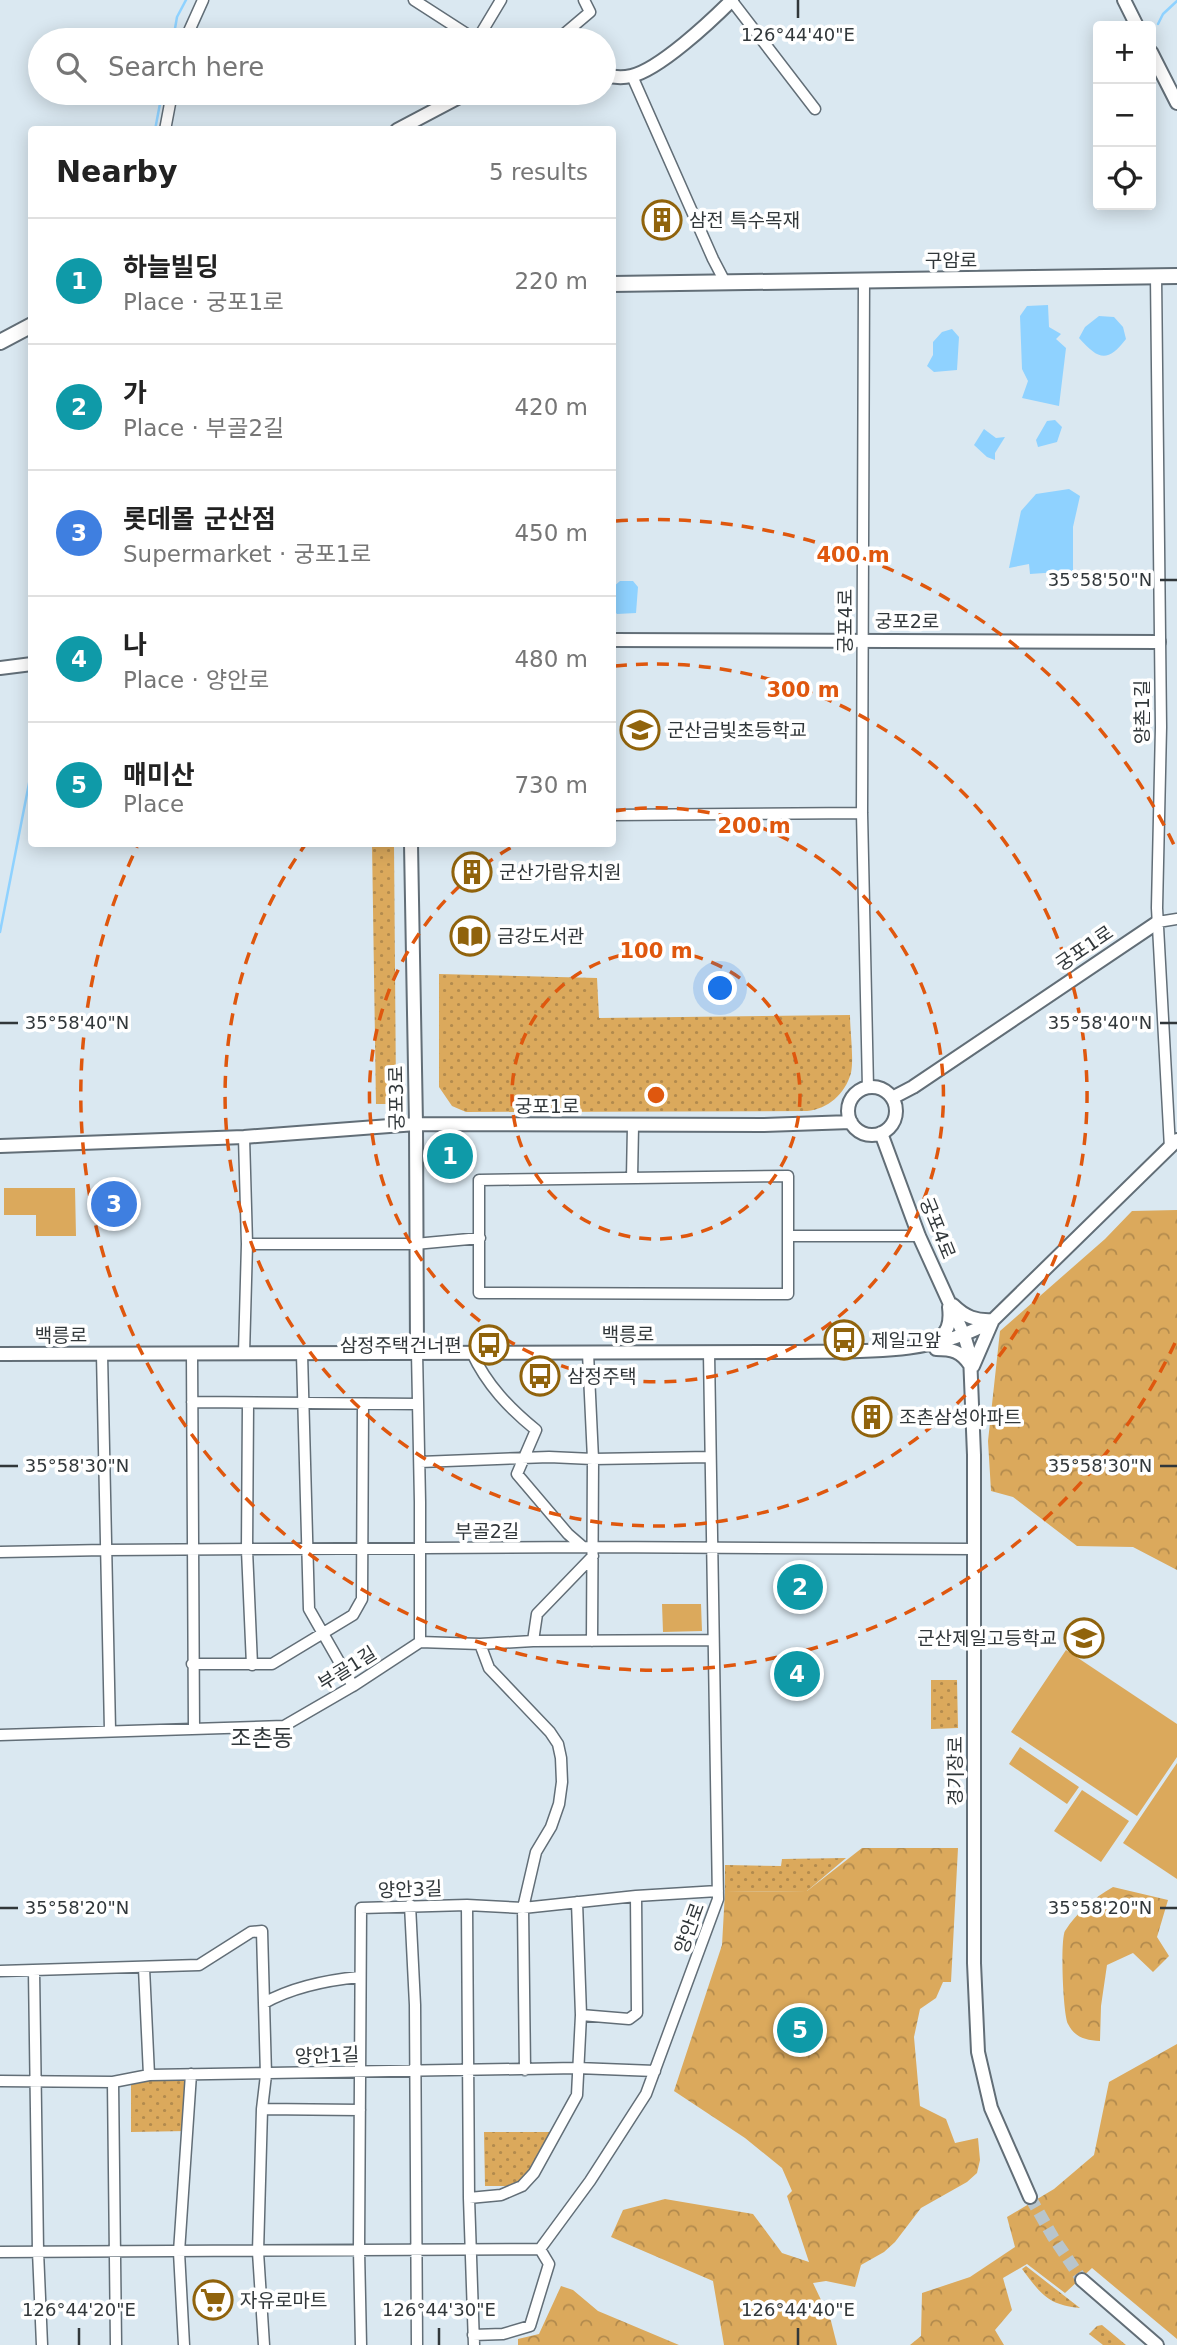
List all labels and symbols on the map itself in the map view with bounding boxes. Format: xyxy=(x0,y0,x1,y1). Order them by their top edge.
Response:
text: 126°44'40"E xyxy=(741,24,855,45)
building icon: 삼전 특수목재 xyxy=(641,199,683,241)
place label: 삼전 특수목재 xyxy=(689,209,800,231)
street label: 구암로 xyxy=(925,249,977,271)
text: 400 m xyxy=(816,543,890,567)
text: 35°58'50"N xyxy=(1048,569,1152,590)
street label: 궁포4로 xyxy=(834,589,856,653)
street label: 궁포2로 xyxy=(875,610,939,632)
text: 300 m xyxy=(766,678,840,702)
street label: 양촌1길 xyxy=(1131,680,1153,744)
school or university icon: 군산금빛초등학교 xyxy=(619,709,661,751)
place label: 군산금빛초등학교 xyxy=(667,719,807,741)
text: 200 m xyxy=(717,814,791,838)
building icon: 군산가람유치원 xyxy=(451,851,493,893)
place label: 군산가람유치원 xyxy=(499,861,621,883)
library icon: 금강도서관 xyxy=(449,915,491,957)
street label: 궁포1로 xyxy=(1051,921,1117,975)
place label: 금강도서관 xyxy=(497,925,584,947)
text: 100 m xyxy=(619,939,693,963)
your location xyxy=(703,971,737,1005)
text: 35°58'40"N xyxy=(25,1012,129,1033)
text: 35°58'40"N xyxy=(1048,1012,1152,1033)
street label: 궁포3로 xyxy=(384,1066,408,1130)
centre of rings xyxy=(644,1083,668,1107)
street label: 궁포1로 xyxy=(515,1095,579,1117)
pin: 1 xyxy=(427,1130,473,1182)
pin: 3 xyxy=(91,1178,137,1230)
street label: 궁포4로 xyxy=(916,1194,960,1262)
bus stop icon: 제일고앞 xyxy=(823,1319,865,1361)
street label: 백릉로 xyxy=(602,1323,654,1345)
street label: 백릉로 xyxy=(35,1324,87,1346)
bus stop icon: 삼정주택건너편 xyxy=(468,1324,510,1366)
place label: 제일고앞 xyxy=(871,1329,941,1351)
place label: 삼정주택건너편 xyxy=(340,1334,462,1356)
bus stop icon: 삼정주택 xyxy=(519,1355,561,1397)
place label: 삼정주택 xyxy=(567,1365,637,1387)
building icon: 조촌삼성아파트 xyxy=(851,1396,893,1438)
place label: 조촌삼성아파트 xyxy=(899,1406,1021,1428)
text: 35°58'30"N xyxy=(25,1455,129,1476)
text: 35°58'30"N xyxy=(1048,1455,1152,1476)
street label: 부골2길 xyxy=(455,1520,519,1542)
pin: 2 xyxy=(777,1561,823,1613)
school or university icon: 군산제일고등학교 xyxy=(1063,1617,1105,1659)
place label: 군산제일고등학교 xyxy=(917,1627,1057,1649)
street label: 부골1길 xyxy=(314,1642,380,1694)
pin: 4 xyxy=(774,1648,820,1700)
district label: 조촌동 xyxy=(230,1725,294,1751)
street label: 경기장로 xyxy=(944,1736,966,1806)
street label: 양안3길 xyxy=(377,1877,443,1901)
text: 35°58'20"N xyxy=(25,1897,129,1918)
text: 35°58'20"N xyxy=(1048,1897,1152,1918)
street label: 양안로 xyxy=(670,1900,708,1956)
pin: 5 xyxy=(777,2004,823,2056)
street label: 양안1길 xyxy=(294,2043,360,2067)
supermarket icon: 자유로마트 xyxy=(192,2279,234,2321)
place label: 자유로마트 xyxy=(240,2289,327,2311)
text: 126°44'20"E xyxy=(22,2299,136,2320)
text: 126°44'30"E xyxy=(382,2299,496,2320)
text: 126°44'40"E xyxy=(741,2299,855,2320)

